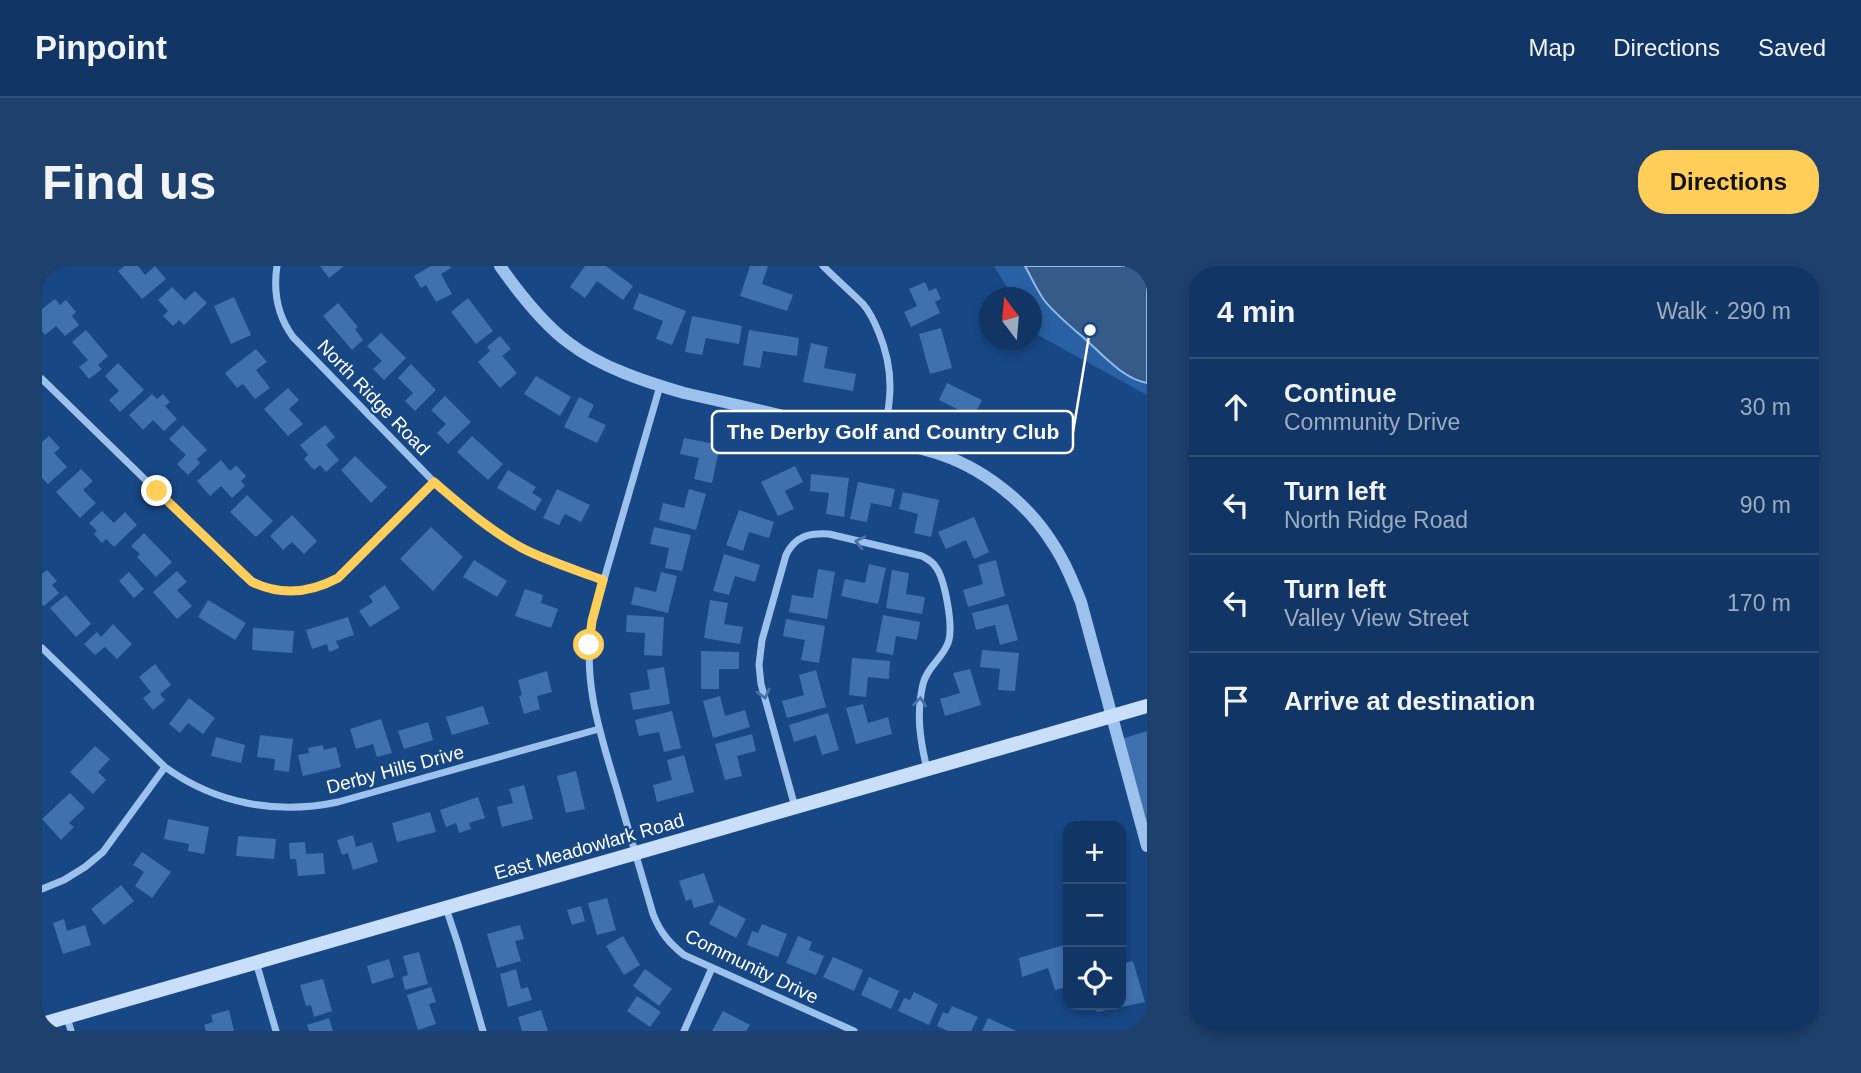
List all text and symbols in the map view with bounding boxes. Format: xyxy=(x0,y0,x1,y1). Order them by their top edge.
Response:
text: Pinpoint xyxy=(35,29,167,66)
text: Map xyxy=(1529,34,1575,61)
text: Directions xyxy=(1613,34,1720,61)
text: Saved xyxy=(1758,34,1826,61)
button: Directions xyxy=(1638,150,1819,214)
text: Find us xyxy=(42,155,216,209)
north arrow xyxy=(979,287,1042,350)
text: 4 min xyxy=(1217,295,1295,328)
text: Walk · 290 m xyxy=(1656,298,1791,324)
street label: North Ridge Road xyxy=(313,335,434,459)
text: Continue xyxy=(1284,378,1397,408)
icon: ahead xyxy=(1217,388,1255,426)
text: 30 m xyxy=(1740,394,1791,420)
text: Community Drive xyxy=(1284,409,1460,435)
callout: The Derby Golf and Country Club xyxy=(712,411,1073,453)
text: The Derby Golf and Country Club xyxy=(727,420,1059,443)
route end xyxy=(141,475,172,506)
text: Turn left xyxy=(1284,476,1386,506)
icon: left xyxy=(1217,486,1255,524)
text: 90 m xyxy=(1740,492,1791,518)
text: North Ridge Road xyxy=(1284,507,1468,533)
one-way arrow xyxy=(854,535,866,550)
text: Turn left xyxy=(1284,574,1386,604)
icon: left xyxy=(1217,584,1255,622)
text: 170 m xyxy=(1727,590,1791,616)
text: Valley View Street xyxy=(1284,605,1469,631)
route start xyxy=(573,629,604,660)
icon: arrive xyxy=(1217,682,1255,720)
text: Arrive at destination xyxy=(1284,686,1535,716)
one-way arrow xyxy=(756,688,770,700)
one-way arrow xyxy=(913,696,928,708)
street label: Derby Hills Drive xyxy=(324,741,466,798)
street label: East Meadowlark Road xyxy=(492,809,686,884)
map controls xyxy=(1063,821,1126,1010)
button: + xyxy=(1063,821,1126,884)
button: − xyxy=(1063,884,1126,947)
street label: Community Drive xyxy=(682,925,822,1008)
button: locate xyxy=(1063,947,1126,1010)

